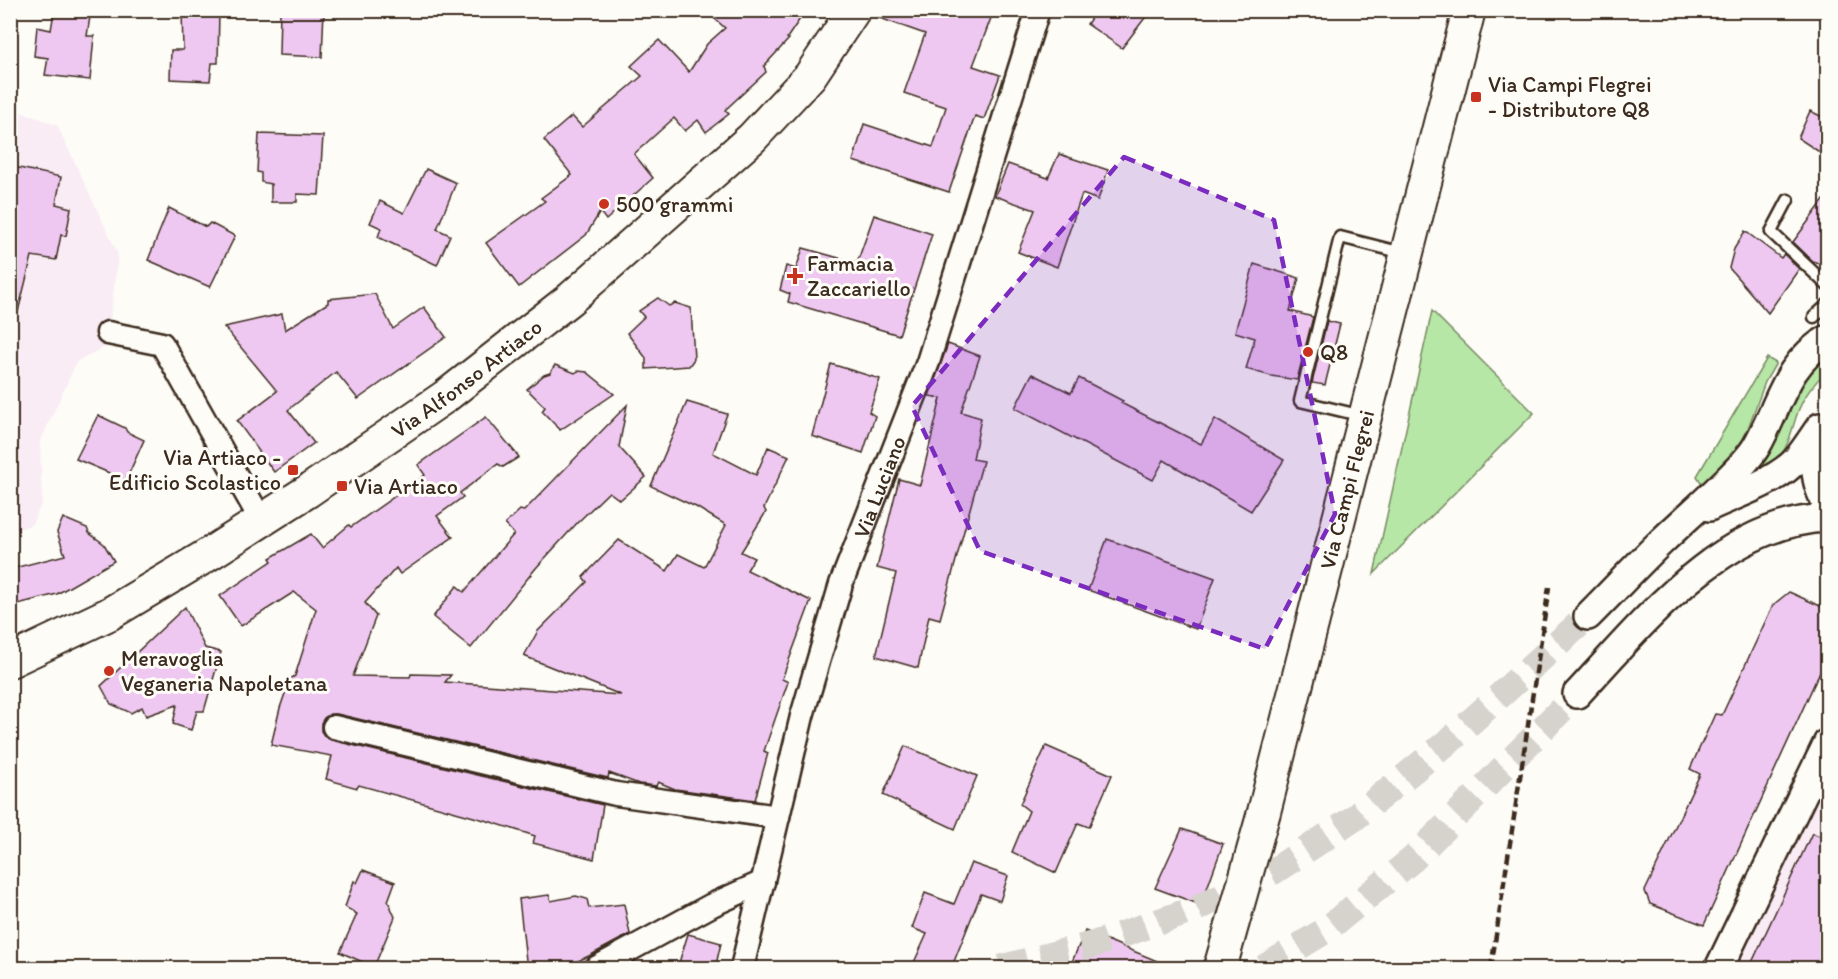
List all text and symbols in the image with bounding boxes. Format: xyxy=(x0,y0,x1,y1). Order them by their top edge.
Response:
place label: Via Campi Flegrei - Distributore Q8 xyxy=(1488,71,1652,123)
marker: Via Campi Flegrei - Distributore Q8 xyxy=(1469,90,1483,104)
place label: 500 grammi xyxy=(616,191,733,218)
marker: 500 grammi xyxy=(597,197,611,211)
place label: Farmacia Zaccariello xyxy=(807,250,911,302)
marker: Farmacia Zaccariello xyxy=(788,269,802,283)
street label: Via Alfonso Artiaco xyxy=(386,313,548,444)
place label: Q8 xyxy=(1320,339,1348,366)
marker: Q8 xyxy=(1301,345,1315,359)
street label: Via Campi Flegrei xyxy=(1314,407,1380,572)
street label: Via Luciano xyxy=(847,432,912,542)
place label: Via Artiaco - Edificio Scolastico xyxy=(109,444,281,496)
marker: Via Artiaco - Edificio Scolastico xyxy=(286,463,300,477)
place label: Via Artiaco xyxy=(354,473,458,500)
marker: Via Artiaco xyxy=(335,479,349,493)
place label: Meravoglia Veganeria Napoletana xyxy=(121,645,328,697)
marker: Meravoglia Veganeria Napoletana xyxy=(102,664,116,678)

